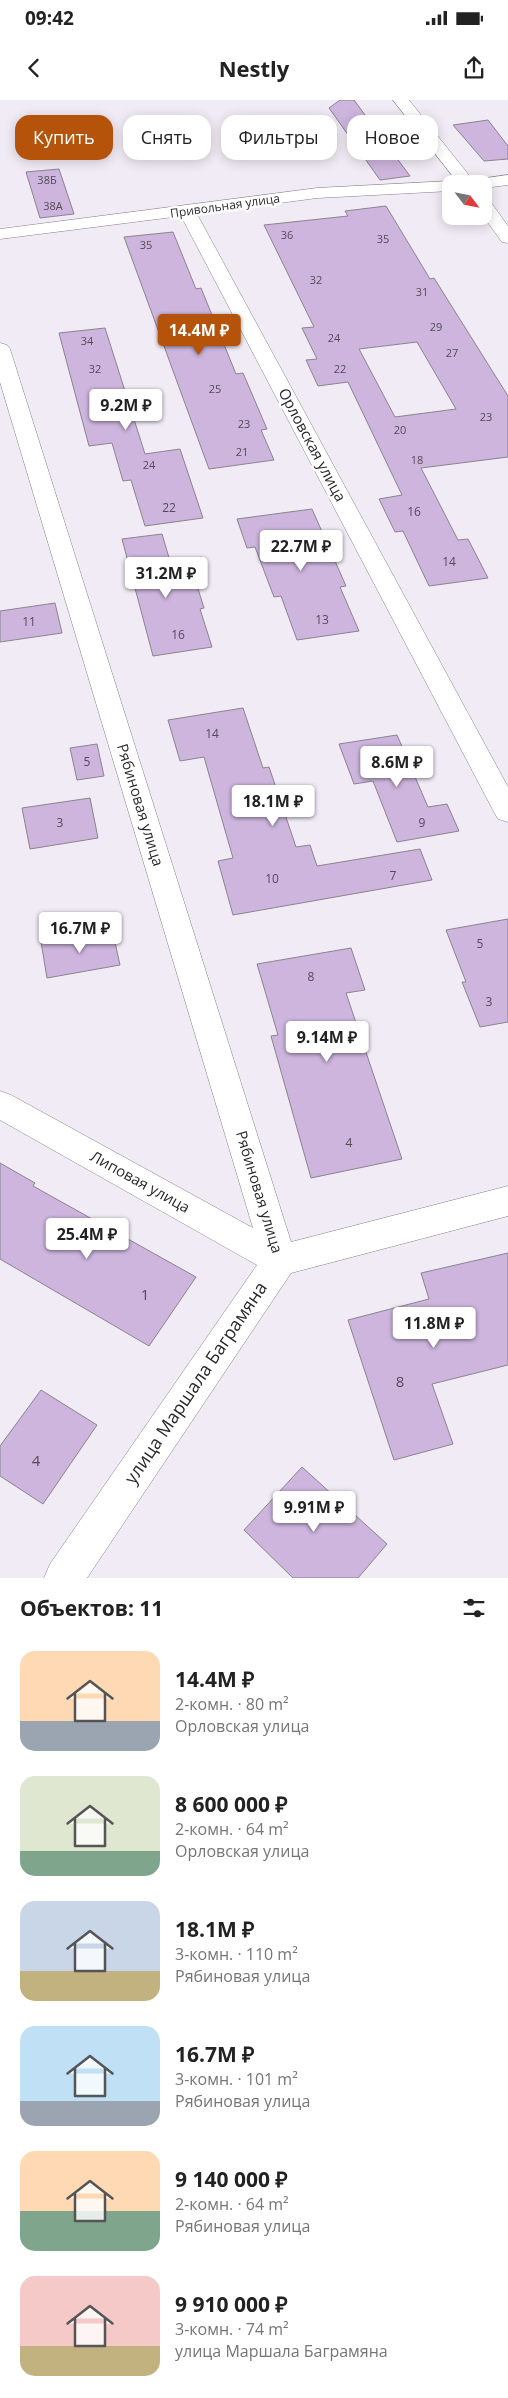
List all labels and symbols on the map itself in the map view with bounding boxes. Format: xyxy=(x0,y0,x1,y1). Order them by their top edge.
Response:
house number: 38Б xyxy=(37,172,57,187)
north arrow xyxy=(442,175,492,225)
street label: Привольная улица xyxy=(169,189,281,222)
house number: 38А xyxy=(43,198,63,213)
house number: 36 xyxy=(281,227,293,242)
house number: 35 xyxy=(377,231,389,246)
house number: 35 xyxy=(140,237,152,252)
house number: 32 xyxy=(310,272,322,287)
house number: 31 xyxy=(416,284,428,299)
pin: 14.4M ₽ xyxy=(153,314,245,356)
house number: 29 xyxy=(430,319,442,334)
house number: 24 xyxy=(328,330,341,345)
house number: 34 xyxy=(81,333,94,348)
house number: 27 xyxy=(446,345,458,360)
house number: 32 xyxy=(89,361,101,376)
house number: 22 xyxy=(334,361,346,376)
house number: 25 xyxy=(209,381,221,396)
street label: Орловская улица xyxy=(274,384,351,505)
pin: 9.2M ₽ xyxy=(85,388,167,431)
house number: 23 xyxy=(480,409,492,424)
house number: 23 xyxy=(238,416,250,431)
house number: 20 xyxy=(394,422,406,437)
house number: 21 xyxy=(236,444,248,459)
house number: 18 xyxy=(411,452,423,467)
house number: 24 xyxy=(143,457,156,472)
house number: 22 xyxy=(162,499,176,516)
house number: 16 xyxy=(407,503,421,520)
pin: 22.7M ₽ xyxy=(255,530,347,572)
house number: 14 xyxy=(442,553,456,570)
pin: 31.2M ₽ xyxy=(120,556,212,599)
house number: 13 xyxy=(315,611,329,628)
house number: 11 xyxy=(22,613,36,630)
house number: 16 xyxy=(171,626,185,643)
house number: 14 xyxy=(205,725,219,742)
street label: Рябиновая улица xyxy=(113,741,169,868)
pin: 8.6M ₽ xyxy=(356,746,438,788)
house number: 5 xyxy=(84,753,91,770)
pin: 18.1M ₽ xyxy=(227,784,319,827)
house number: 3 xyxy=(57,814,64,831)
house number: 9 xyxy=(419,814,426,831)
house number: 7 xyxy=(390,867,397,884)
house number: 10 xyxy=(265,870,279,887)
pin: 16.7M ₽ xyxy=(34,912,126,954)
house number: 5 xyxy=(477,935,484,952)
house number: 8 xyxy=(308,968,315,985)
house number: 3 xyxy=(486,993,493,1010)
pin: 9.14M ₽ xyxy=(281,1020,373,1063)
street label: Рябиновая улица xyxy=(232,1128,288,1255)
house number: 4 xyxy=(346,1134,353,1151)
street label: Липовая улица xyxy=(87,1145,194,1217)
pin: 25.4M ₽ xyxy=(41,1218,133,1260)
street label: улица Маршала Баграмяна xyxy=(118,1277,272,1488)
house number: 1 xyxy=(141,1284,149,1304)
pin: 11.8M ₽ xyxy=(388,1306,480,1349)
house number: 8 xyxy=(396,1371,404,1391)
house number: 4 xyxy=(32,1450,41,1470)
pin: 9.91M ₽ xyxy=(268,1490,360,1533)

